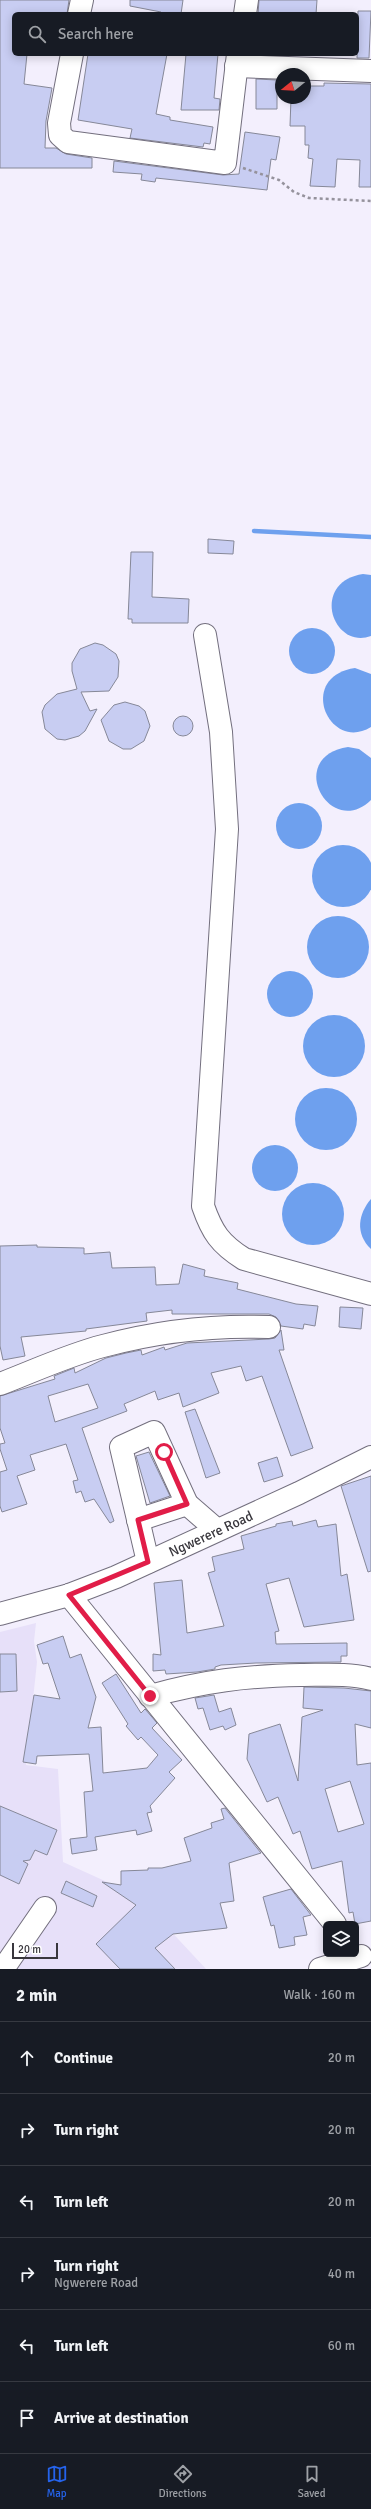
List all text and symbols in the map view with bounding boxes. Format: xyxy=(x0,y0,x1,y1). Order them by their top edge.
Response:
search box xyxy=(12,12,359,56)
icon: search xyxy=(26,23,48,45)
text: Search here xyxy=(58,25,134,43)
north arrow xyxy=(275,68,311,104)
route start xyxy=(155,1443,173,1461)
street label: Ngwerere Road xyxy=(166,1507,256,1561)
route end xyxy=(141,1687,159,1705)
map controls xyxy=(323,1921,359,1957)
button: layers xyxy=(323,1921,359,1957)
scale bar xyxy=(12,1941,58,1960)
text: 20 m xyxy=(18,1943,41,1956)
text: 2 min xyxy=(16,1985,57,2006)
text: Walk · 160 m xyxy=(284,1987,355,2003)
icon: ahead xyxy=(16,2047,38,2069)
text: Continue xyxy=(54,2049,113,2067)
text: 20 m xyxy=(328,2050,355,2066)
icon: right xyxy=(16,2119,38,2141)
text: Turn right xyxy=(54,2121,119,2139)
text: 20 m xyxy=(328,2122,355,2138)
icon: left xyxy=(16,2191,38,2213)
text: Turn left xyxy=(54,2193,108,2211)
text: 20 m xyxy=(328,2194,355,2210)
text: Turn right xyxy=(54,2257,119,2275)
icon: right xyxy=(16,2263,38,2285)
text: 40 m xyxy=(328,2266,355,2282)
text: Ngwerere Road xyxy=(54,2275,138,2291)
icon: left xyxy=(16,2335,38,2357)
text: Turn left xyxy=(54,2337,108,2355)
text: 60 m xyxy=(328,2338,355,2354)
icon: arrive xyxy=(16,2407,38,2429)
text: Arrive at destination xyxy=(54,2409,189,2427)
tab: Map xyxy=(46,2463,68,2500)
tab: Directions xyxy=(159,2463,207,2500)
tab: Saved xyxy=(298,2463,325,2500)

